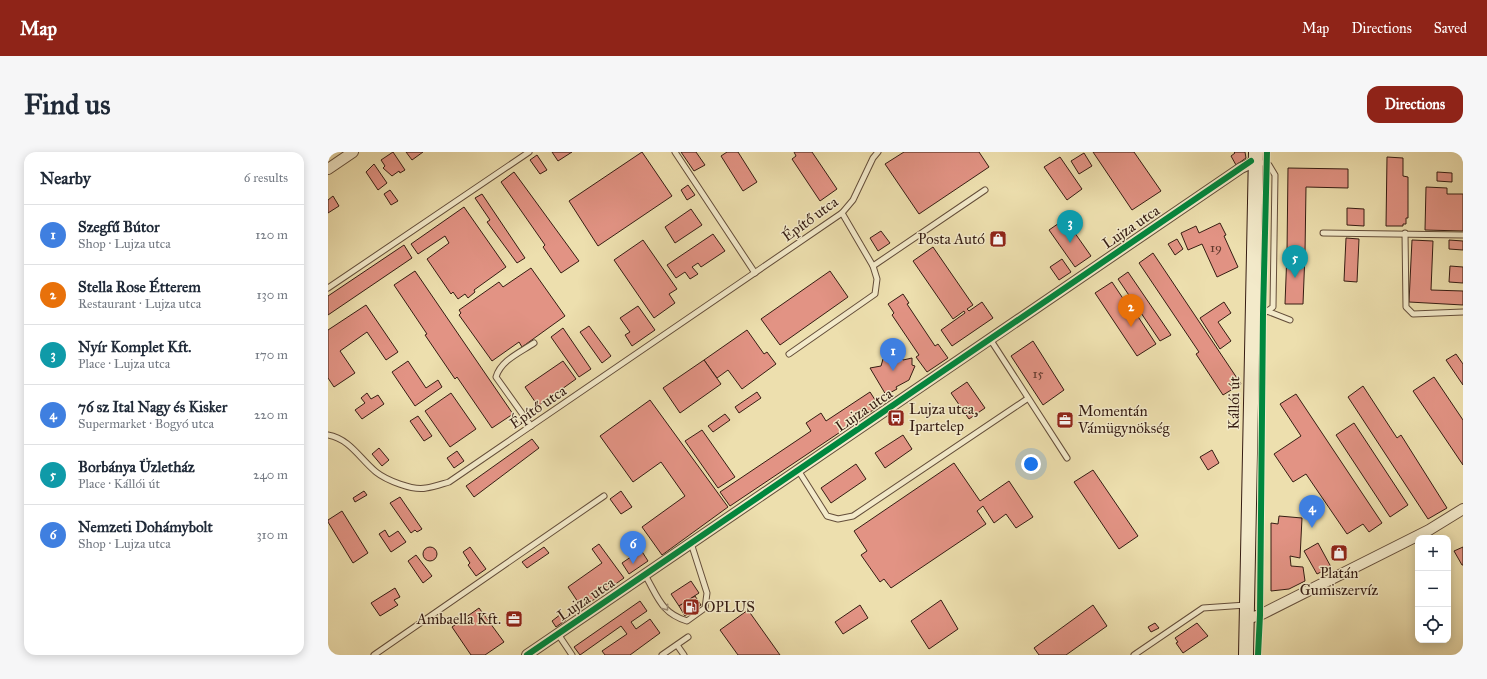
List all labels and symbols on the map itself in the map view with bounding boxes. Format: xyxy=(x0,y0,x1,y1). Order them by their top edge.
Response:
street label: Építő utca xyxy=(778,192,842,245)
street label: Lujza utca xyxy=(1099,201,1164,253)
pin: 3 xyxy=(1057,210,1083,243)
shop icon: Posta Autó xyxy=(988,229,1008,249)
place label: Posta Autó xyxy=(918,230,985,248)
house number: 19 xyxy=(1210,240,1222,256)
pin: 5 xyxy=(1282,245,1308,278)
pin: 2 xyxy=(1118,294,1144,327)
pin: 1 xyxy=(880,338,906,371)
house number: 15 xyxy=(1032,366,1044,382)
street label: Kállói út xyxy=(1225,375,1243,430)
street label: Építő utca xyxy=(506,380,570,432)
street label: Lujza utca xyxy=(832,384,897,436)
place label: Lujza utca, Ipartelep xyxy=(909,400,978,435)
place label: Momentán Vámügynökség xyxy=(1077,402,1171,437)
bus stop icon: Lujza utca, Ipartelep xyxy=(886,408,906,428)
office icon: Momentán Vámügynökség xyxy=(1055,410,1075,430)
your location xyxy=(1021,454,1041,474)
pin: 4 xyxy=(1299,495,1325,528)
pin: 6 xyxy=(620,531,646,564)
shop icon: Platán Gumiszervíz xyxy=(1329,543,1349,563)
place label: Platán Gumiszervíz xyxy=(1300,564,1378,599)
street label: Lujza utca xyxy=(554,573,619,625)
fuel station icon: OPLUS xyxy=(681,597,701,617)
place label: OPLUS xyxy=(704,598,755,616)
one-way arrow xyxy=(661,604,668,611)
office icon: Ambaella Kft. xyxy=(504,609,524,629)
place label: Ambaella Kft. xyxy=(416,610,501,628)

